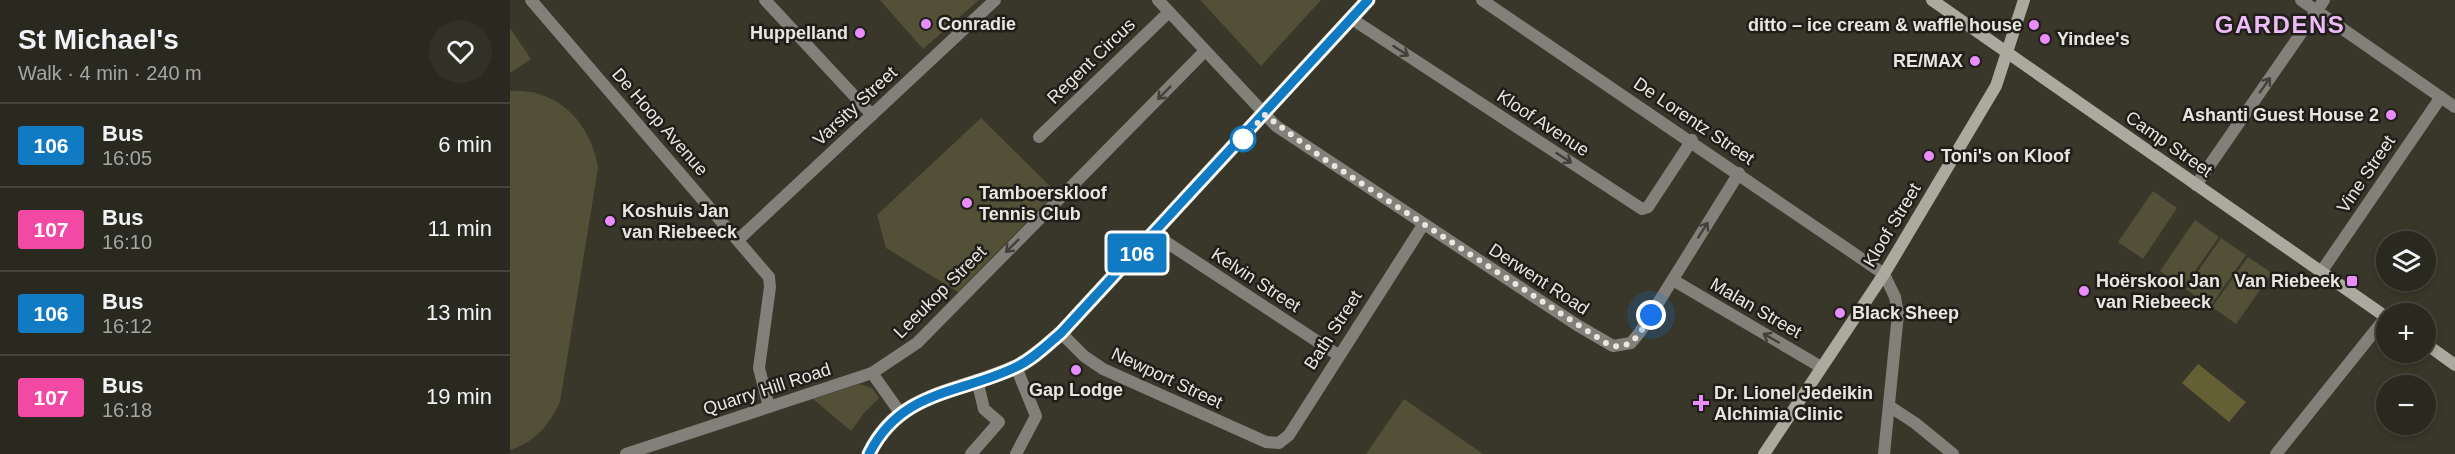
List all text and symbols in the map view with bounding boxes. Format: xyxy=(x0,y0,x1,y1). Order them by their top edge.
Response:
district label: GARDENS xyxy=(2215,11,2345,38)
place label: Conradie xyxy=(938,14,1016,34)
street label: Regent Circus xyxy=(1043,14,1139,108)
place label: ditto – ice cream & waffle house xyxy=(1748,15,2022,35)
marker: Conradie xyxy=(919,17,933,31)
marker: ditto – ice cream & waffle house xyxy=(2027,18,2041,32)
button: heart xyxy=(429,20,492,83)
place label: Huppelland xyxy=(750,23,848,43)
text: St Michael's xyxy=(18,24,179,55)
marker: Huppelland xyxy=(853,26,867,40)
place label: Yindee's xyxy=(2057,29,2130,49)
marker: Yindee's xyxy=(2038,32,2052,46)
one-way arrow xyxy=(1392,45,1409,57)
place label: RE/MAX xyxy=(1893,51,1963,71)
marker: RE/MAX xyxy=(1968,54,1982,68)
text: Walk · 4 min · 240 m xyxy=(18,62,202,84)
street label: Varsity Street xyxy=(809,62,901,150)
street label: De Hoop Avenue xyxy=(608,64,712,180)
street label: De Lorentz Street xyxy=(1630,73,1758,169)
one-way arrow xyxy=(2259,77,2271,94)
one-way arrow xyxy=(1157,85,1172,100)
street label: Kloof Avenue xyxy=(1493,86,1593,160)
place label: Ashanti Guest House 2 xyxy=(2182,105,2379,125)
street label: Camp Street xyxy=(2122,107,2216,181)
marker: Ashanti Guest House 2 xyxy=(2384,108,2398,122)
text: Bus xyxy=(102,121,144,146)
unlabelled marker xyxy=(1230,126,1256,152)
text: 6 min xyxy=(438,132,492,157)
street label: Vine Street xyxy=(2333,132,2399,216)
text: 106 xyxy=(33,134,69,157)
place label: Toni's on Kloof xyxy=(1941,146,2071,166)
text: 16:05 xyxy=(102,147,152,169)
marker: Toni's on Kloof xyxy=(1922,149,1936,163)
one-way arrow xyxy=(1555,152,1572,164)
street label: Kloof Street xyxy=(1859,180,1925,270)
place label: Tamboerskloof Tennis Club xyxy=(979,183,1108,224)
marker: Tamboerskloof Tennis Club xyxy=(960,196,974,210)
place label: Koshuis Jan van Riebeeck xyxy=(622,201,738,242)
text: Bus xyxy=(102,205,144,230)
marker: Koshuis Jan van Riebeeck xyxy=(603,214,617,228)
text: 11 min xyxy=(428,216,492,241)
text: 107 xyxy=(33,218,69,241)
one-way arrow xyxy=(1697,222,1709,239)
text: 16:10 xyxy=(102,231,152,253)
map controls xyxy=(2376,231,2436,435)
button: layers xyxy=(2376,231,2436,291)
line badge: 106 xyxy=(1102,234,1172,272)
one-way arrow xyxy=(1005,238,1020,253)
street label: Derwent Road xyxy=(1485,239,1593,319)
street label: Leeukop Street xyxy=(890,242,990,342)
text: 106 xyxy=(1119,242,1155,265)
street label: Kelvin Street xyxy=(1208,244,1304,316)
place label: Hoërskool Jan van Riebeeck xyxy=(2096,271,2220,312)
place label: Van Riebeek xyxy=(2234,271,2341,291)
street label: Malan Street xyxy=(1707,274,1805,342)
marker: Van Riebeek xyxy=(2345,274,2359,288)
marker: Hoërskool Jan van Riebeeck xyxy=(2077,284,2091,298)
street label: Bath Street xyxy=(1300,287,1366,373)
text: Bus xyxy=(102,289,144,314)
text: 13 min xyxy=(426,300,492,325)
your location xyxy=(1636,300,1666,330)
text: 106 xyxy=(33,302,69,325)
place label: Black Sheep xyxy=(1852,303,1959,323)
button: + xyxy=(2376,303,2436,363)
marker: Black Sheep xyxy=(1833,306,1847,320)
text: 16:12 xyxy=(102,315,152,337)
one-way arrow xyxy=(1763,331,1780,343)
street label: Newport Street xyxy=(1108,344,1226,412)
street label: Quarry Hill Road xyxy=(701,359,833,419)
marker: Gap Lodge xyxy=(1069,363,1083,377)
text: Bus xyxy=(102,373,144,398)
button: − xyxy=(2376,375,2436,435)
place label: Gap Lodge xyxy=(1029,380,1123,400)
place label: Dr. Lionel Jedeikin Alchimia Clinic xyxy=(1714,383,1873,424)
text: 19 min xyxy=(426,384,492,409)
text: 107 xyxy=(33,386,69,409)
marker: Dr. Lionel Jedeikin Alchimia Clinic xyxy=(1692,394,1710,412)
text: 16:18 xyxy=(102,399,152,421)

